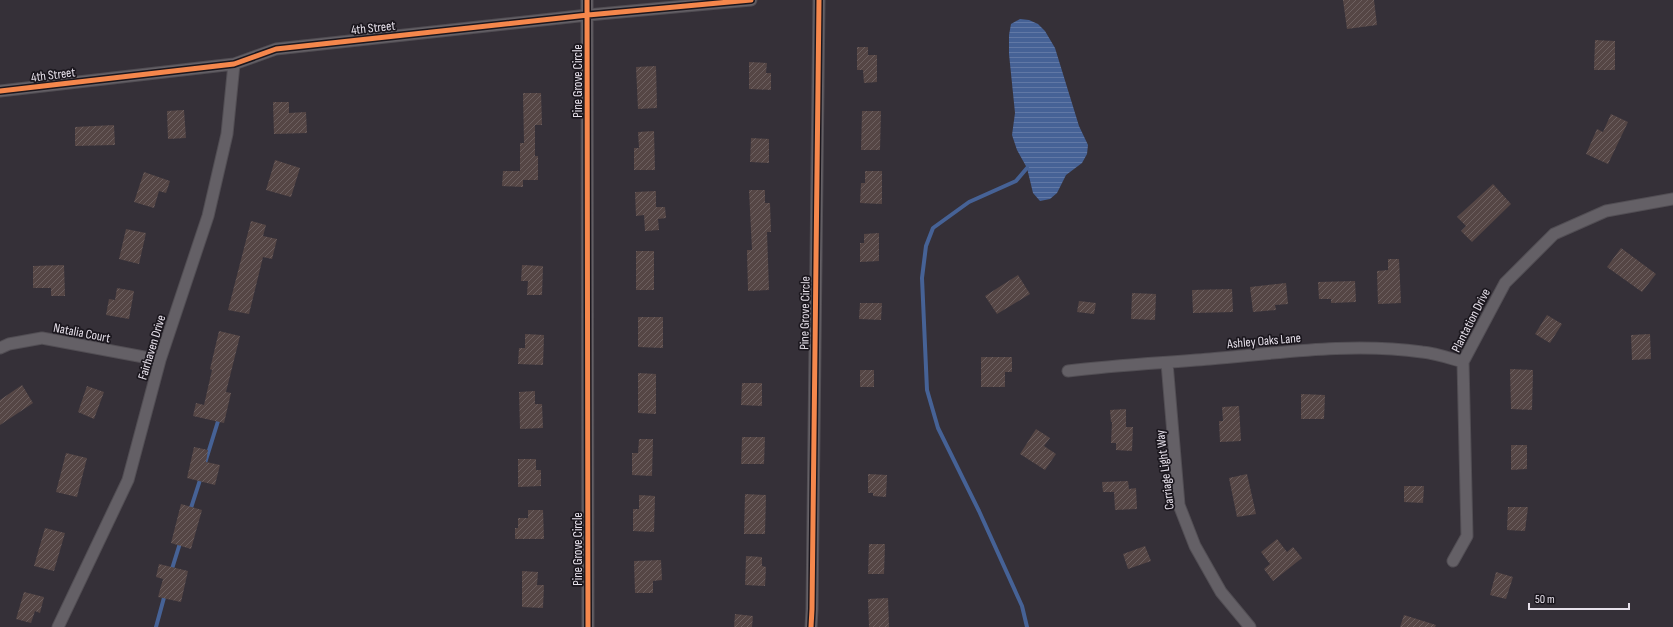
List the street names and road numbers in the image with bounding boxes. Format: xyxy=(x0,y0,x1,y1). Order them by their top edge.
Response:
street label: 4th Street xyxy=(350,18,396,38)
street label: Pine Grove Circle xyxy=(570,44,586,118)
street label: 4th Street xyxy=(30,64,76,86)
street label: Pine Grove Circle xyxy=(796,276,814,350)
street label: Plantation Drive xyxy=(1448,286,1494,355)
street label: Fairhaven Drive xyxy=(135,313,169,382)
street label: Natalia Court xyxy=(52,320,112,346)
street label: Ashley Oaks Lane xyxy=(1226,330,1302,352)
street label: Carriage Light Way xyxy=(1152,429,1178,511)
street label: Pine Grove Circle xyxy=(570,512,586,586)

